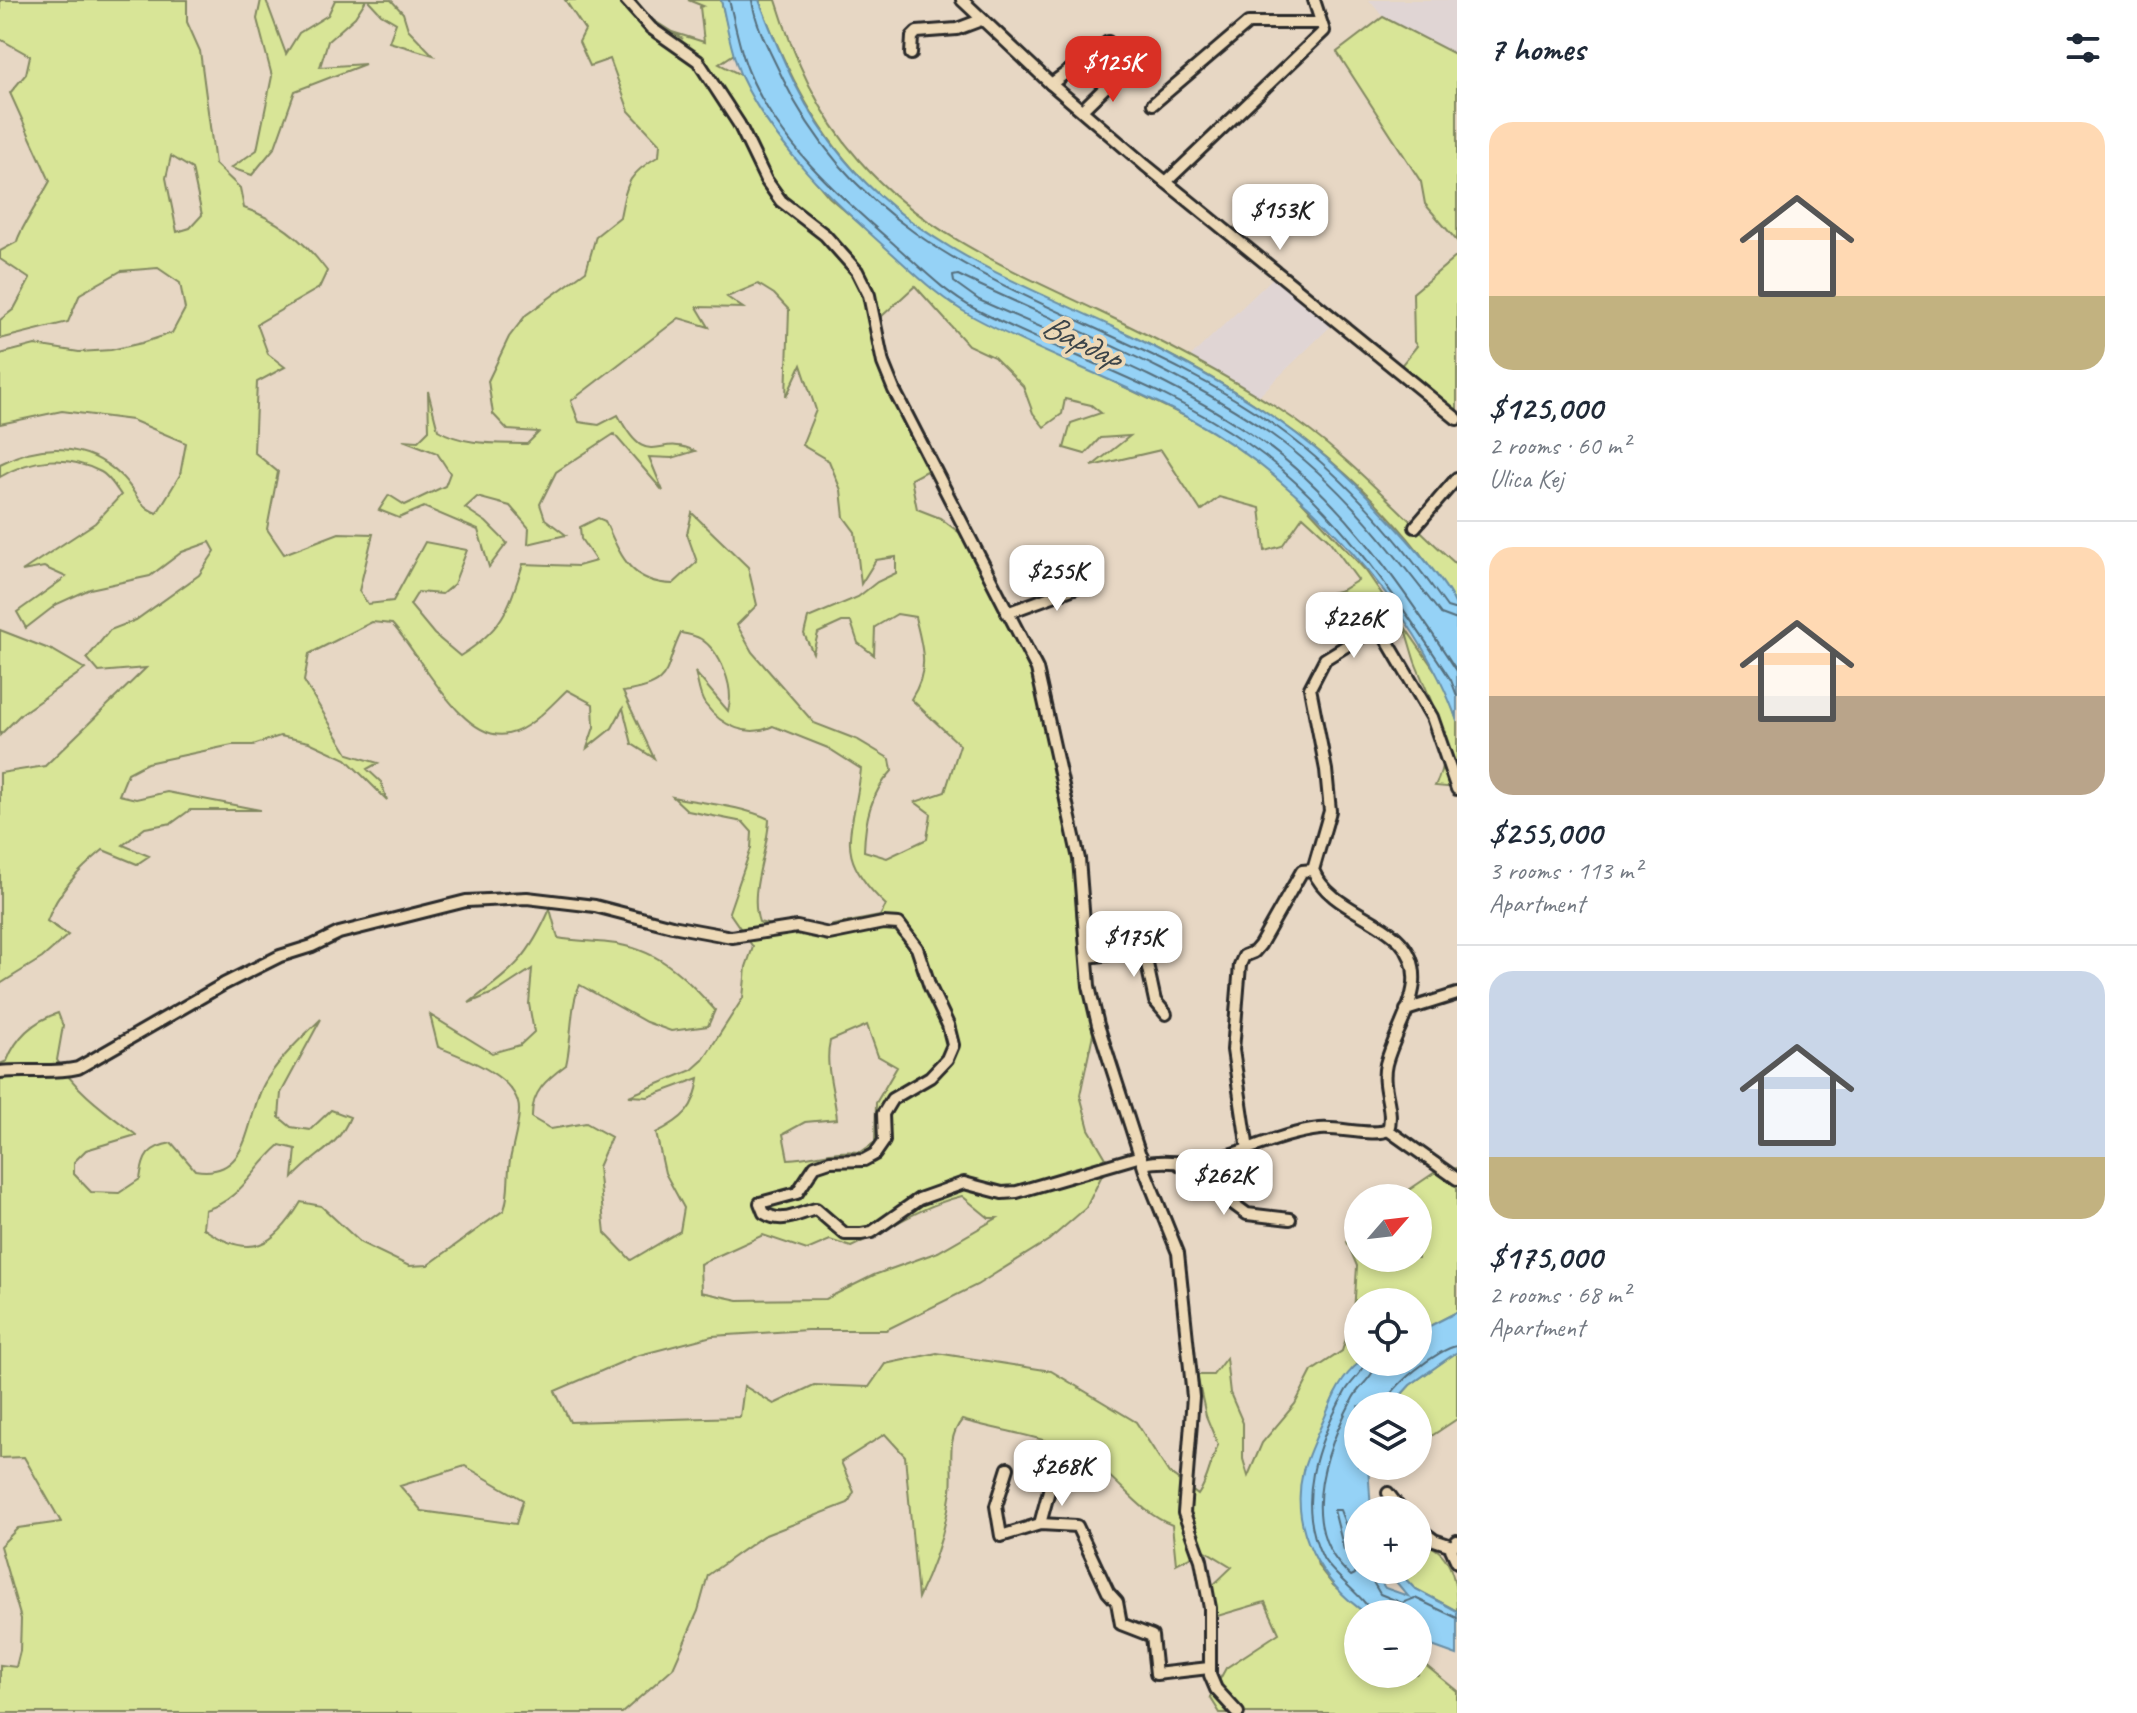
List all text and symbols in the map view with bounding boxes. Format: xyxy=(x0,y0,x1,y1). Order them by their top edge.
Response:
icon: filters xyxy=(2061,26,2105,70)
text: 7 homes xyxy=(1489,27,1585,70)
pin: $125K xyxy=(1057,36,1169,104)
text: $125K xyxy=(1083,45,1143,78)
icon: home xyxy=(1725,174,1869,318)
pin: $153K xyxy=(1224,184,1336,252)
text: $153K xyxy=(1250,193,1310,226)
water label: Вардар xyxy=(1035,303,1132,380)
text: $125,000 xyxy=(1489,386,1602,429)
text: 2 rooms · 60 m² xyxy=(1489,429,1630,462)
text: Ulica Kej xyxy=(1489,462,1564,495)
pin: $255K xyxy=(1001,545,1113,613)
text: $255K xyxy=(1027,554,1087,587)
pin: $226K xyxy=(1298,592,1410,660)
icon: home xyxy=(1725,599,1869,743)
text: $226K xyxy=(1324,601,1384,634)
text: $255,000 xyxy=(1489,811,1602,854)
text: 3 rooms · 113 m² xyxy=(1489,854,1641,887)
text: Apartment xyxy=(1489,887,1585,920)
pin: $175K xyxy=(1078,911,1190,979)
text: $175K xyxy=(1104,920,1164,953)
icon: home xyxy=(1725,1023,1869,1167)
pin: $262K xyxy=(1168,1149,1280,1217)
text: $262K xyxy=(1194,1158,1254,1191)
north arrow xyxy=(1344,1184,1432,1272)
map controls xyxy=(1344,1184,1432,1688)
text: $175,000 xyxy=(1489,1235,1602,1278)
text: 2 rooms · 68 m² xyxy=(1489,1278,1630,1311)
button: locate xyxy=(1344,1288,1432,1376)
text: Apartment xyxy=(1489,1311,1585,1344)
button: layers xyxy=(1344,1392,1432,1480)
pin: $268K xyxy=(1006,1440,1118,1508)
text: $268K xyxy=(1032,1449,1092,1482)
button: + xyxy=(1344,1496,1432,1584)
button: − xyxy=(1344,1600,1432,1688)

